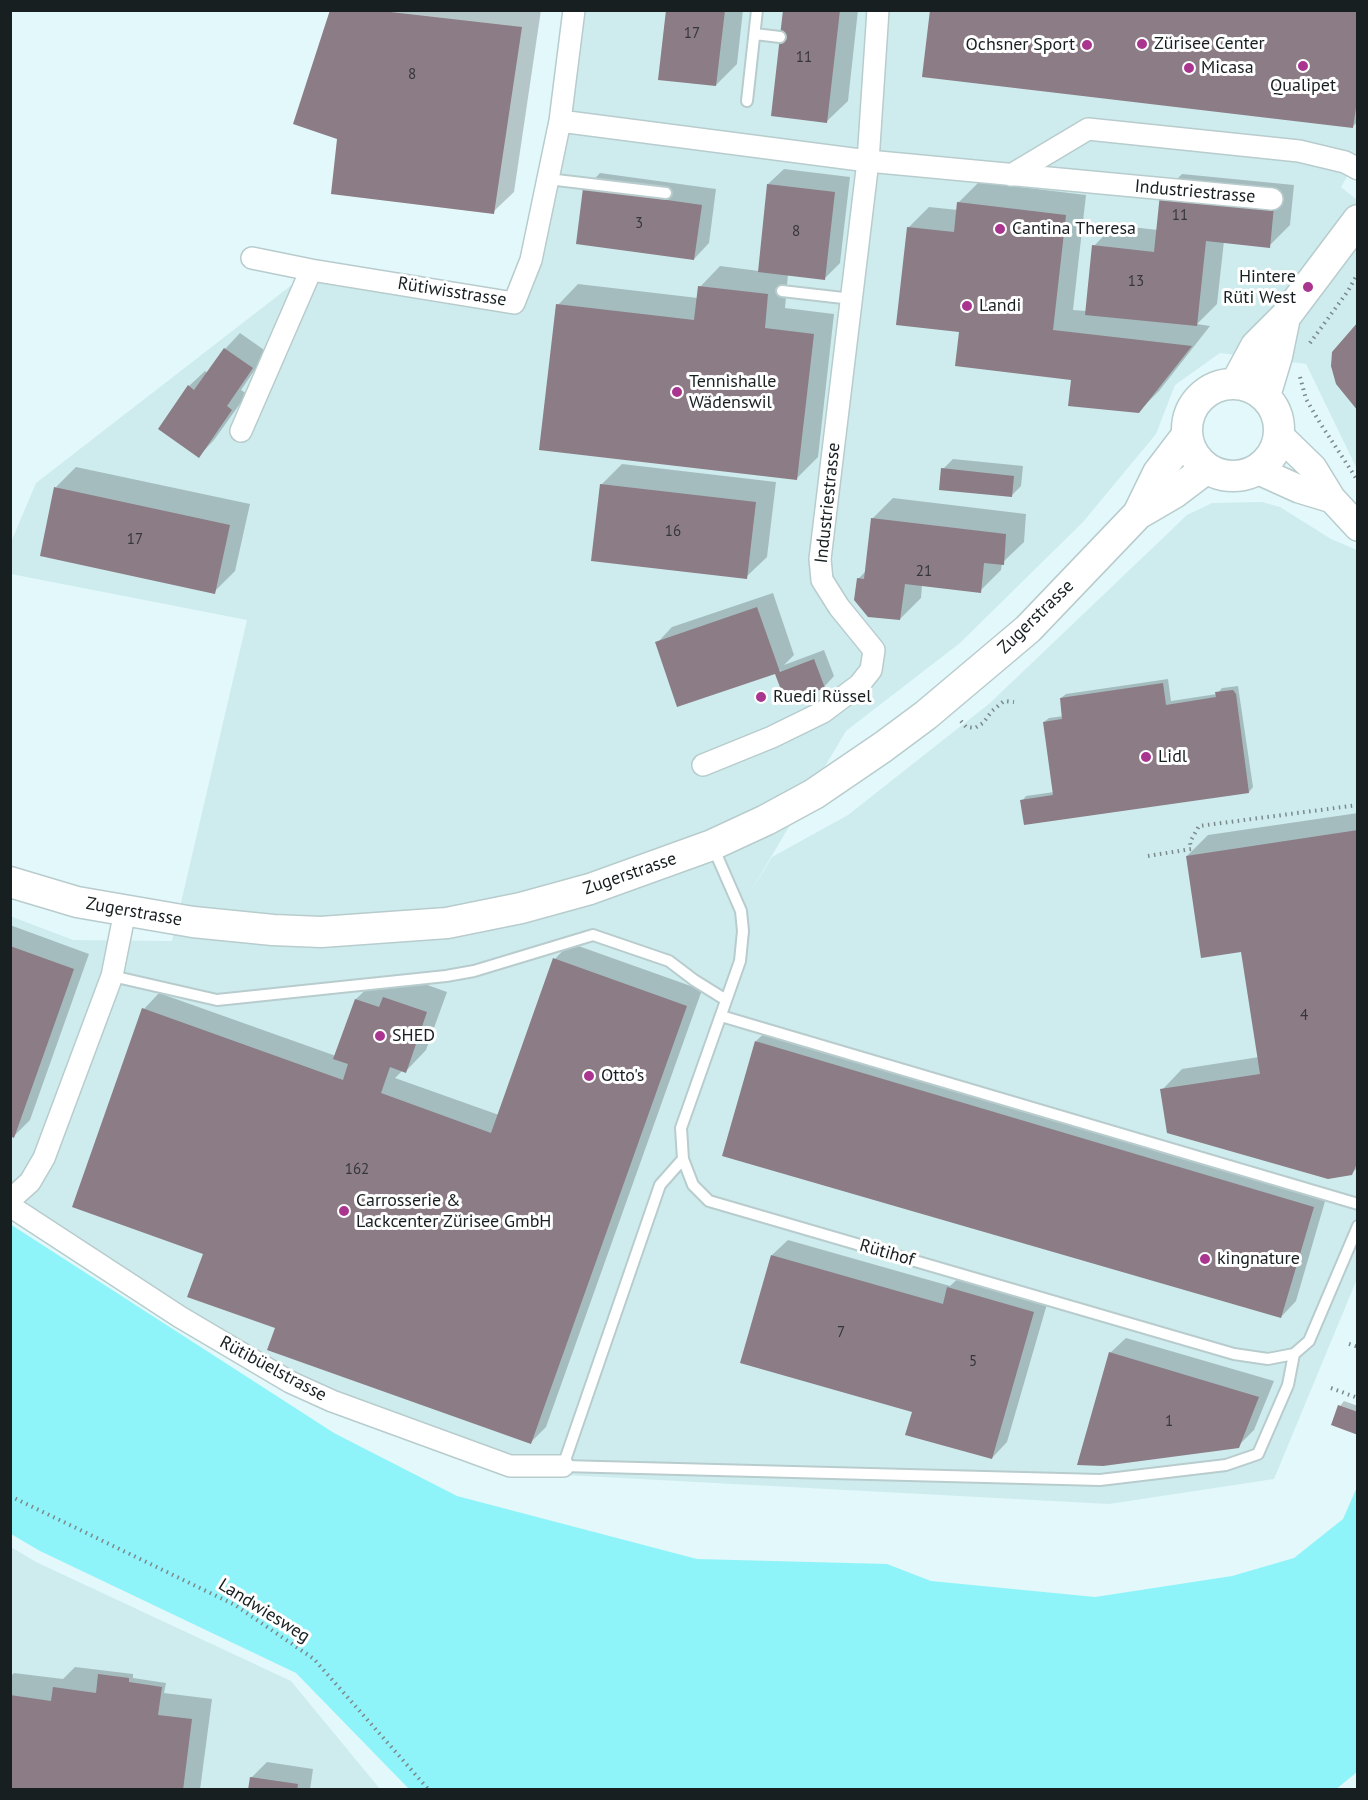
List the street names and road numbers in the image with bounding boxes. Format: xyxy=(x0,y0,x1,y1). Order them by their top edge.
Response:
street label: Industriestrasse xyxy=(1134,176,1256,208)
street label: Rütiwisstrasse xyxy=(396,273,508,311)
street label: Industriestrasse xyxy=(811,442,845,564)
street label: Zugerstrasse xyxy=(994,576,1078,658)
street label: Zugerstrasse xyxy=(581,848,679,900)
street label: Zugerstrasse xyxy=(84,893,184,931)
street label: Rütihof xyxy=(857,1235,917,1271)
street label: Rütibüelstrasse xyxy=(216,1332,330,1406)
street label: Landwiesweg xyxy=(214,1574,314,1648)

